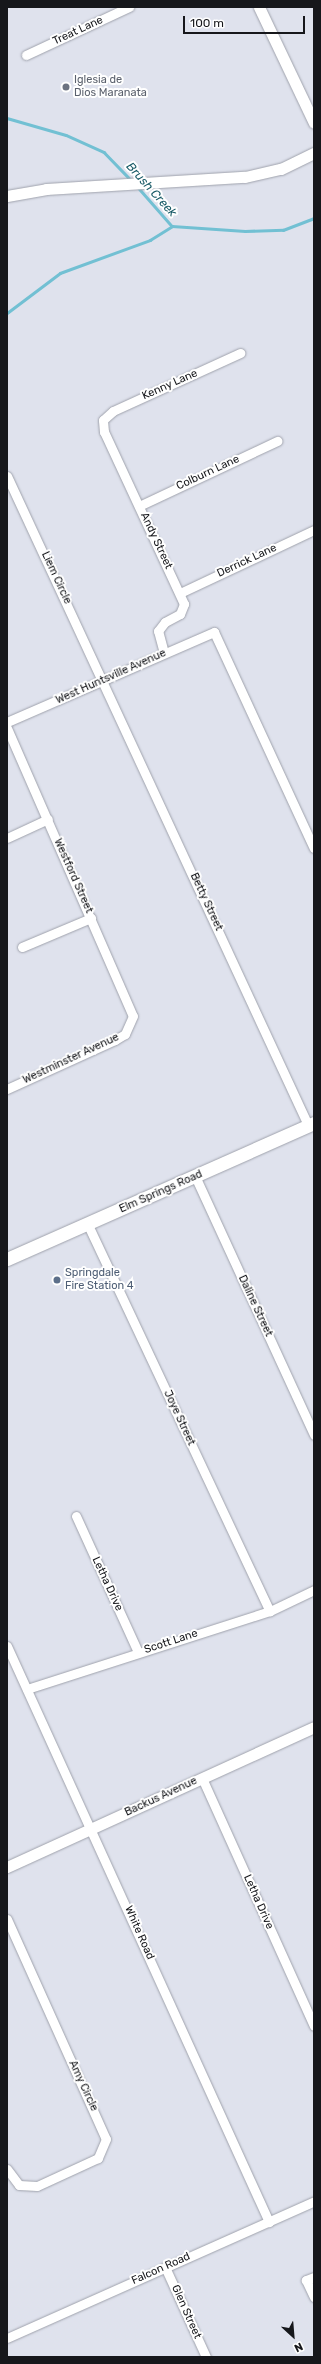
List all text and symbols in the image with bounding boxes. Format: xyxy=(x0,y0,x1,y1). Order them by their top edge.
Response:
scale bar xyxy=(185,8,307,34)
street label: Treat Lane xyxy=(51,14,105,48)
text: 100 m xyxy=(190,16,224,30)
place label: Iglesia de Dios Maranata xyxy=(74,74,147,100)
marker: Iglesia de Dios Maranata xyxy=(61,82,71,92)
water label: Brush Creek xyxy=(123,160,179,220)
street label: Kenny Lane xyxy=(140,367,200,403)
street label: Colburn Lane xyxy=(174,453,242,493)
street label: Andy Street xyxy=(137,511,175,571)
street label: Derrick Lane xyxy=(215,541,279,581)
street label: Liem Circle xyxy=(38,550,74,606)
street label: West Huntsville Avenue xyxy=(54,647,168,707)
street label: Westford Street xyxy=(51,837,95,915)
street label: Betty Street xyxy=(187,871,225,933)
street label: Westminster Avenue xyxy=(21,1031,121,1087)
street label: Elm Springs Road xyxy=(117,1168,205,1216)
place label: Springdale Fire Station 4 xyxy=(65,1267,134,1293)
street label: Daline Street xyxy=(235,1273,275,1339)
marker: Springdale Fire Station 4 xyxy=(52,1275,62,1285)
street label: Joye Street xyxy=(160,1388,198,1448)
street label: Letha Drive xyxy=(89,1555,125,1613)
street label: Scott Lane xyxy=(143,1627,199,1657)
street label: Backus Avenue xyxy=(123,1774,199,1820)
street label: Letha Drive xyxy=(240,1873,276,1931)
street label: White Road xyxy=(121,1904,157,1962)
street label: Amy Circle xyxy=(65,2058,101,2114)
street label: Falcon Road xyxy=(130,2250,192,2288)
street label: Glen Street xyxy=(168,2283,204,2341)
north arrow xyxy=(273,2316,313,2356)
text: N xyxy=(292,2340,305,2355)

